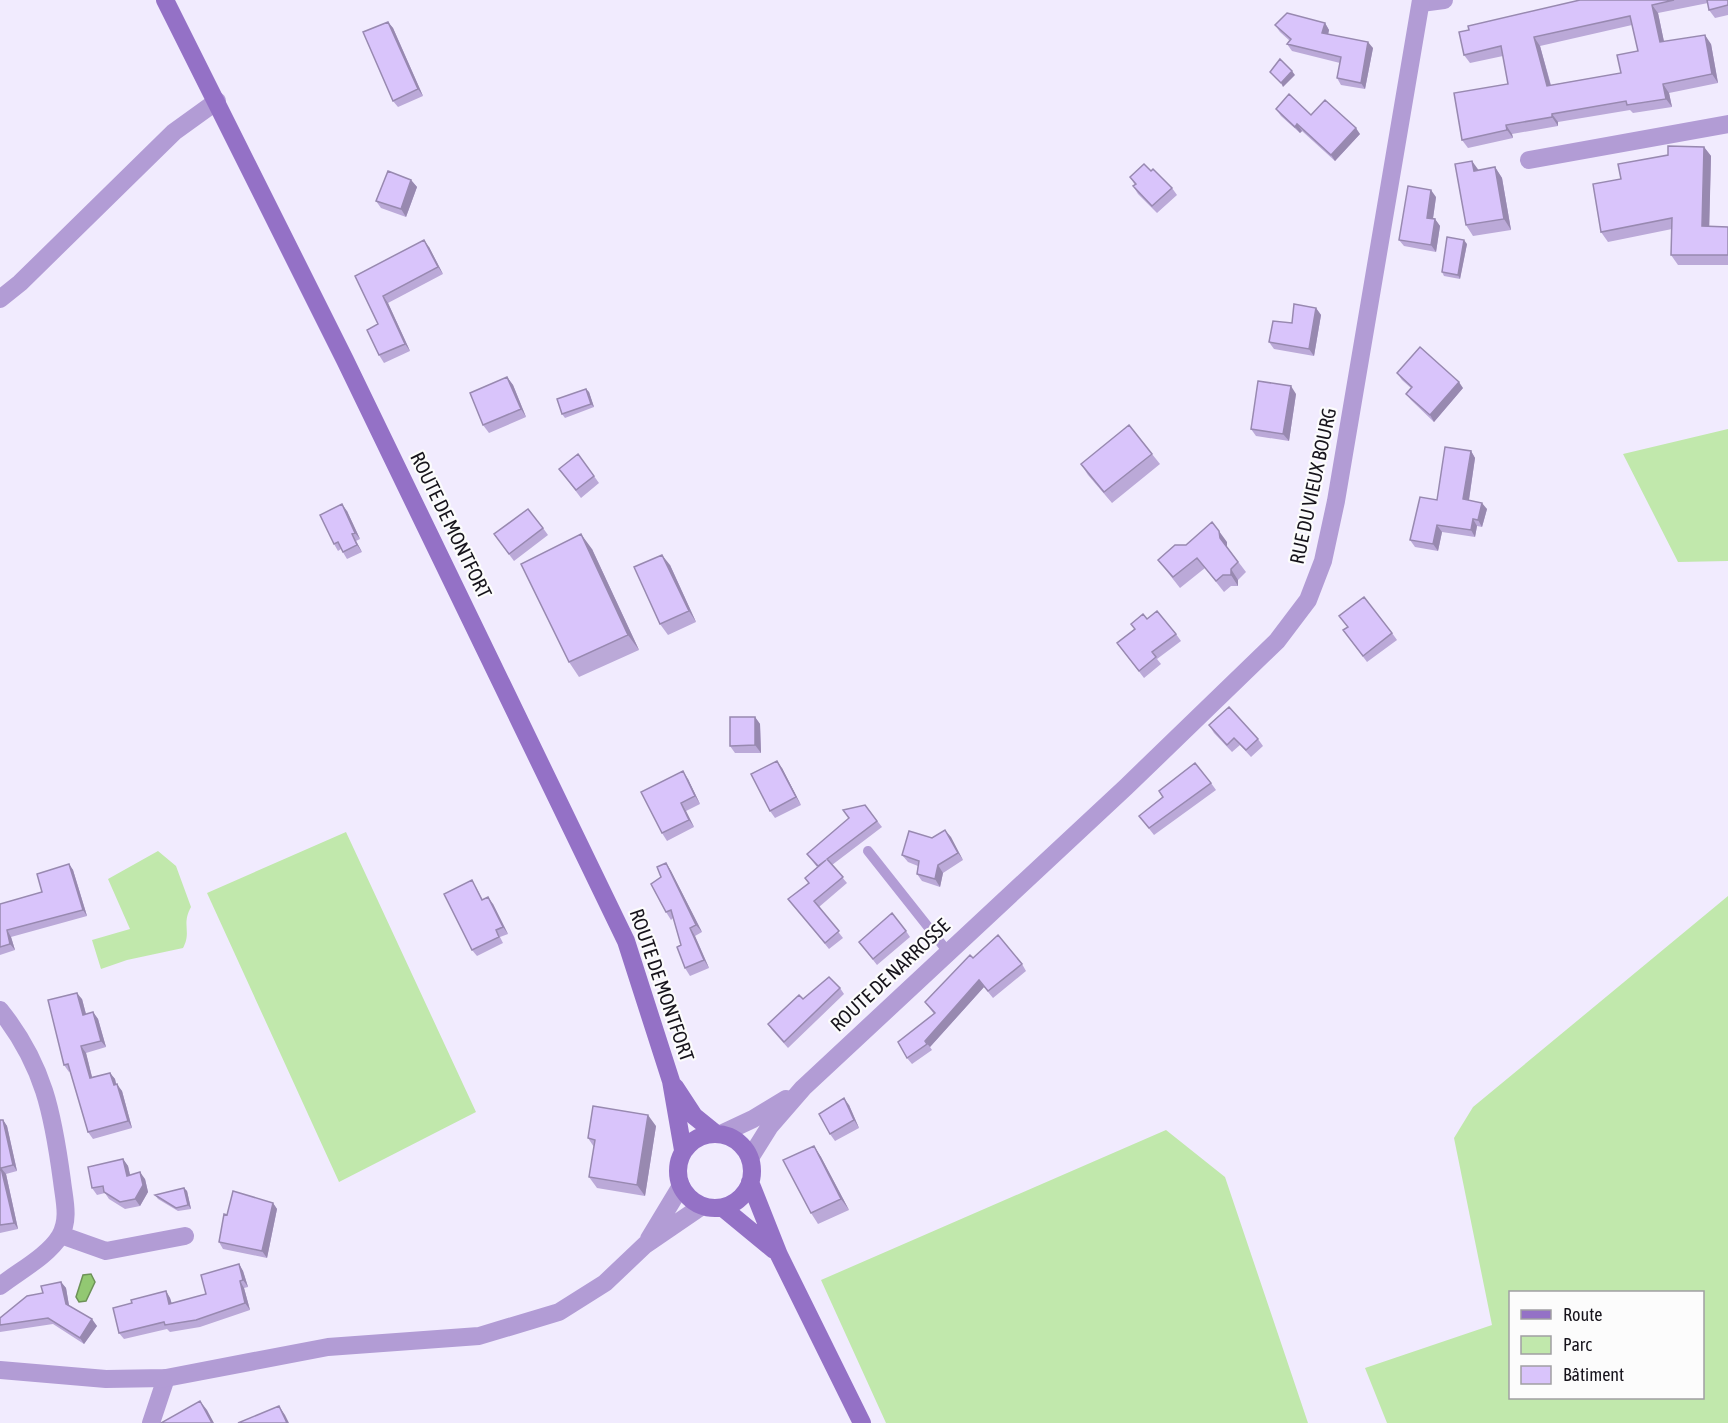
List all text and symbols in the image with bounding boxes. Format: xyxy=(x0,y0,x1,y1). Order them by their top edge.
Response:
street label: RUE DU VIEUX BOURG xyxy=(1285,406,1340,566)
street label: ROUTE DE MONTFORT xyxy=(406,448,497,602)
street label: ROUTE DE MONTFORT xyxy=(626,905,699,1064)
street label: ROUTE DE NARROSSE xyxy=(825,913,954,1036)
legend xyxy=(1509,1291,1704,1399)
text: Route xyxy=(1563,1304,1602,1325)
text: Parc xyxy=(1563,1334,1592,1355)
text: Bâtiment xyxy=(1563,1364,1624,1385)

